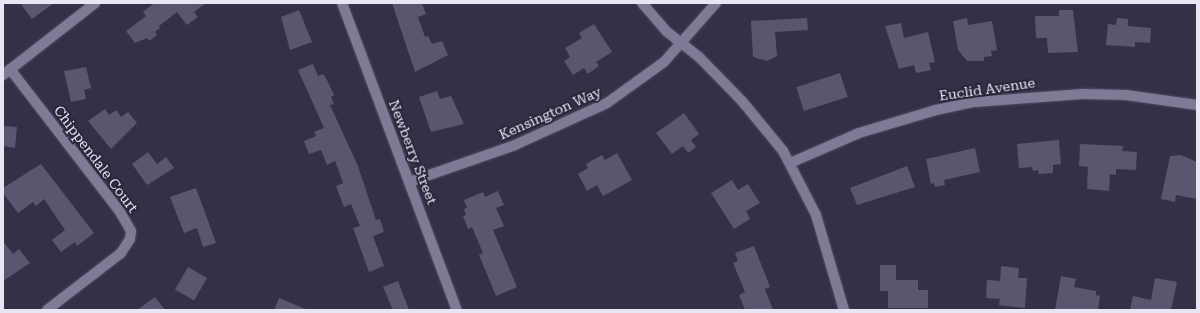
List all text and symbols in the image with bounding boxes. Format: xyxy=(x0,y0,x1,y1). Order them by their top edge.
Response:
street label: Euclid Avenue xyxy=(938,74,1036,104)
street label: Kensington Way xyxy=(496,83,604,143)
street label: Newberry Street xyxy=(385,97,441,207)
street label: Chippendale Court xyxy=(50,102,142,216)

